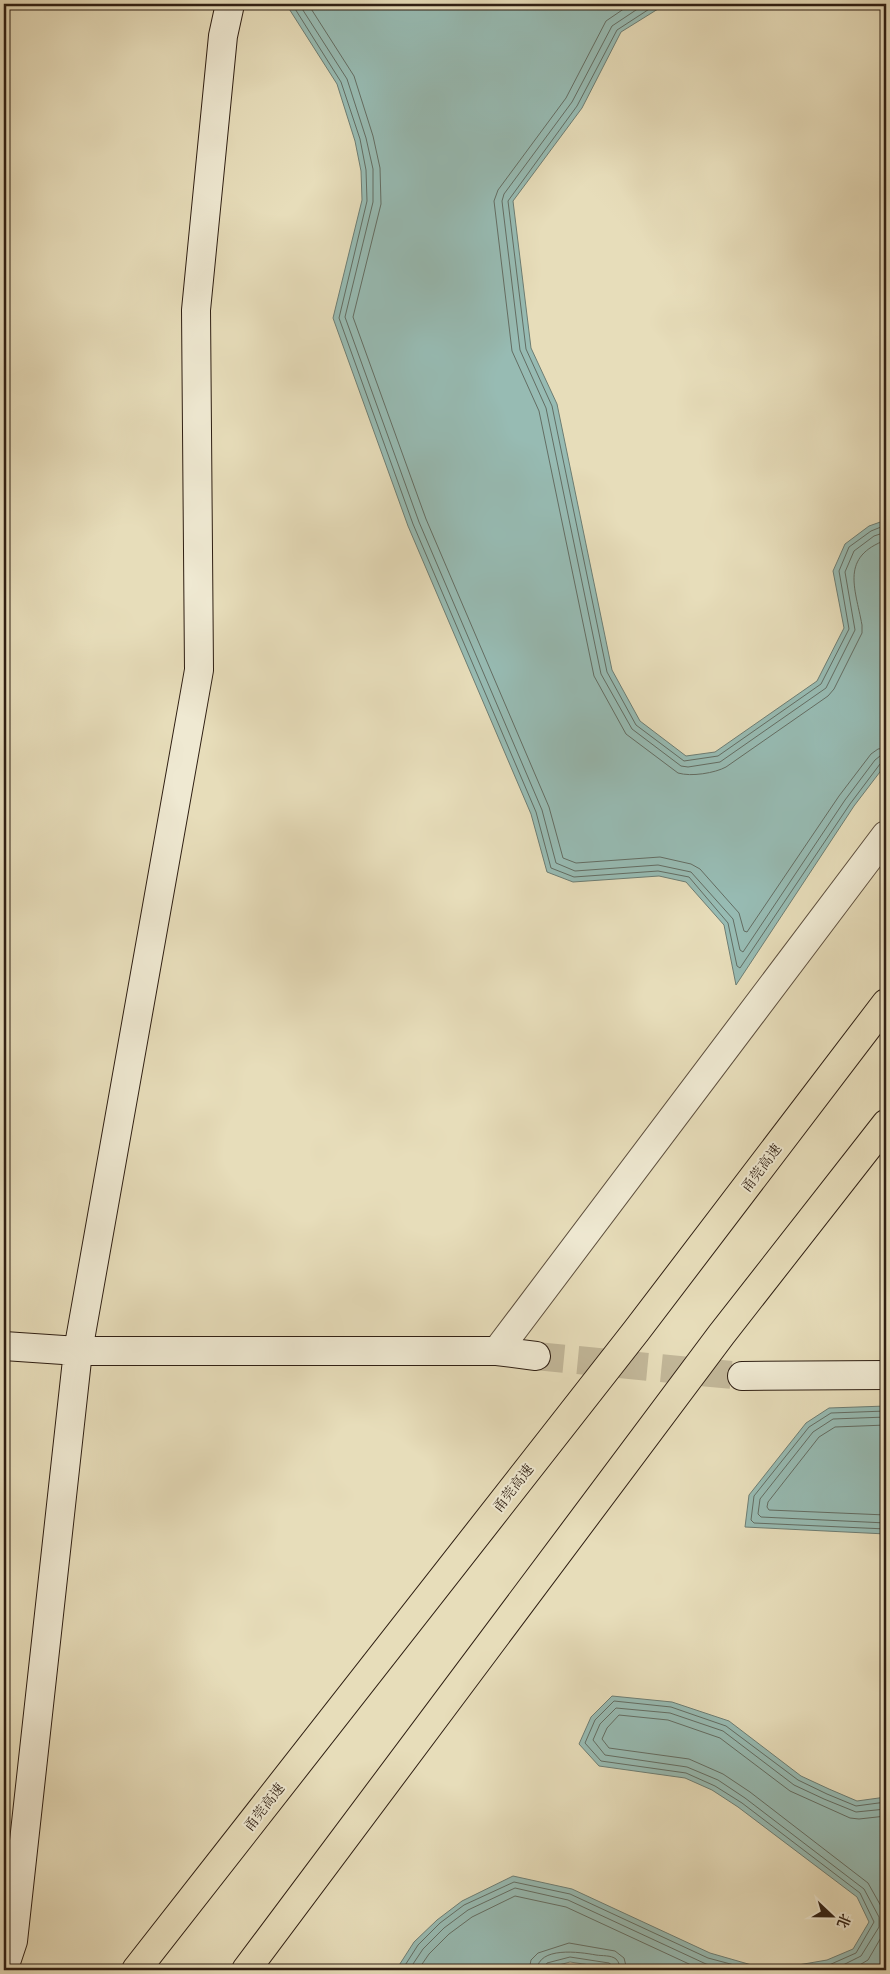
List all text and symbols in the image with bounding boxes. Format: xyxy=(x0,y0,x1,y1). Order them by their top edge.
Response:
street label: 甬莞高速 xyxy=(738,1141,785,1196)
street label: 甬莞高速 xyxy=(489,1461,537,1516)
street label: 甬莞高速 xyxy=(240,1780,288,1835)
north arrow xyxy=(808,1892,858,1942)
text: 北 xyxy=(833,1911,854,1930)

